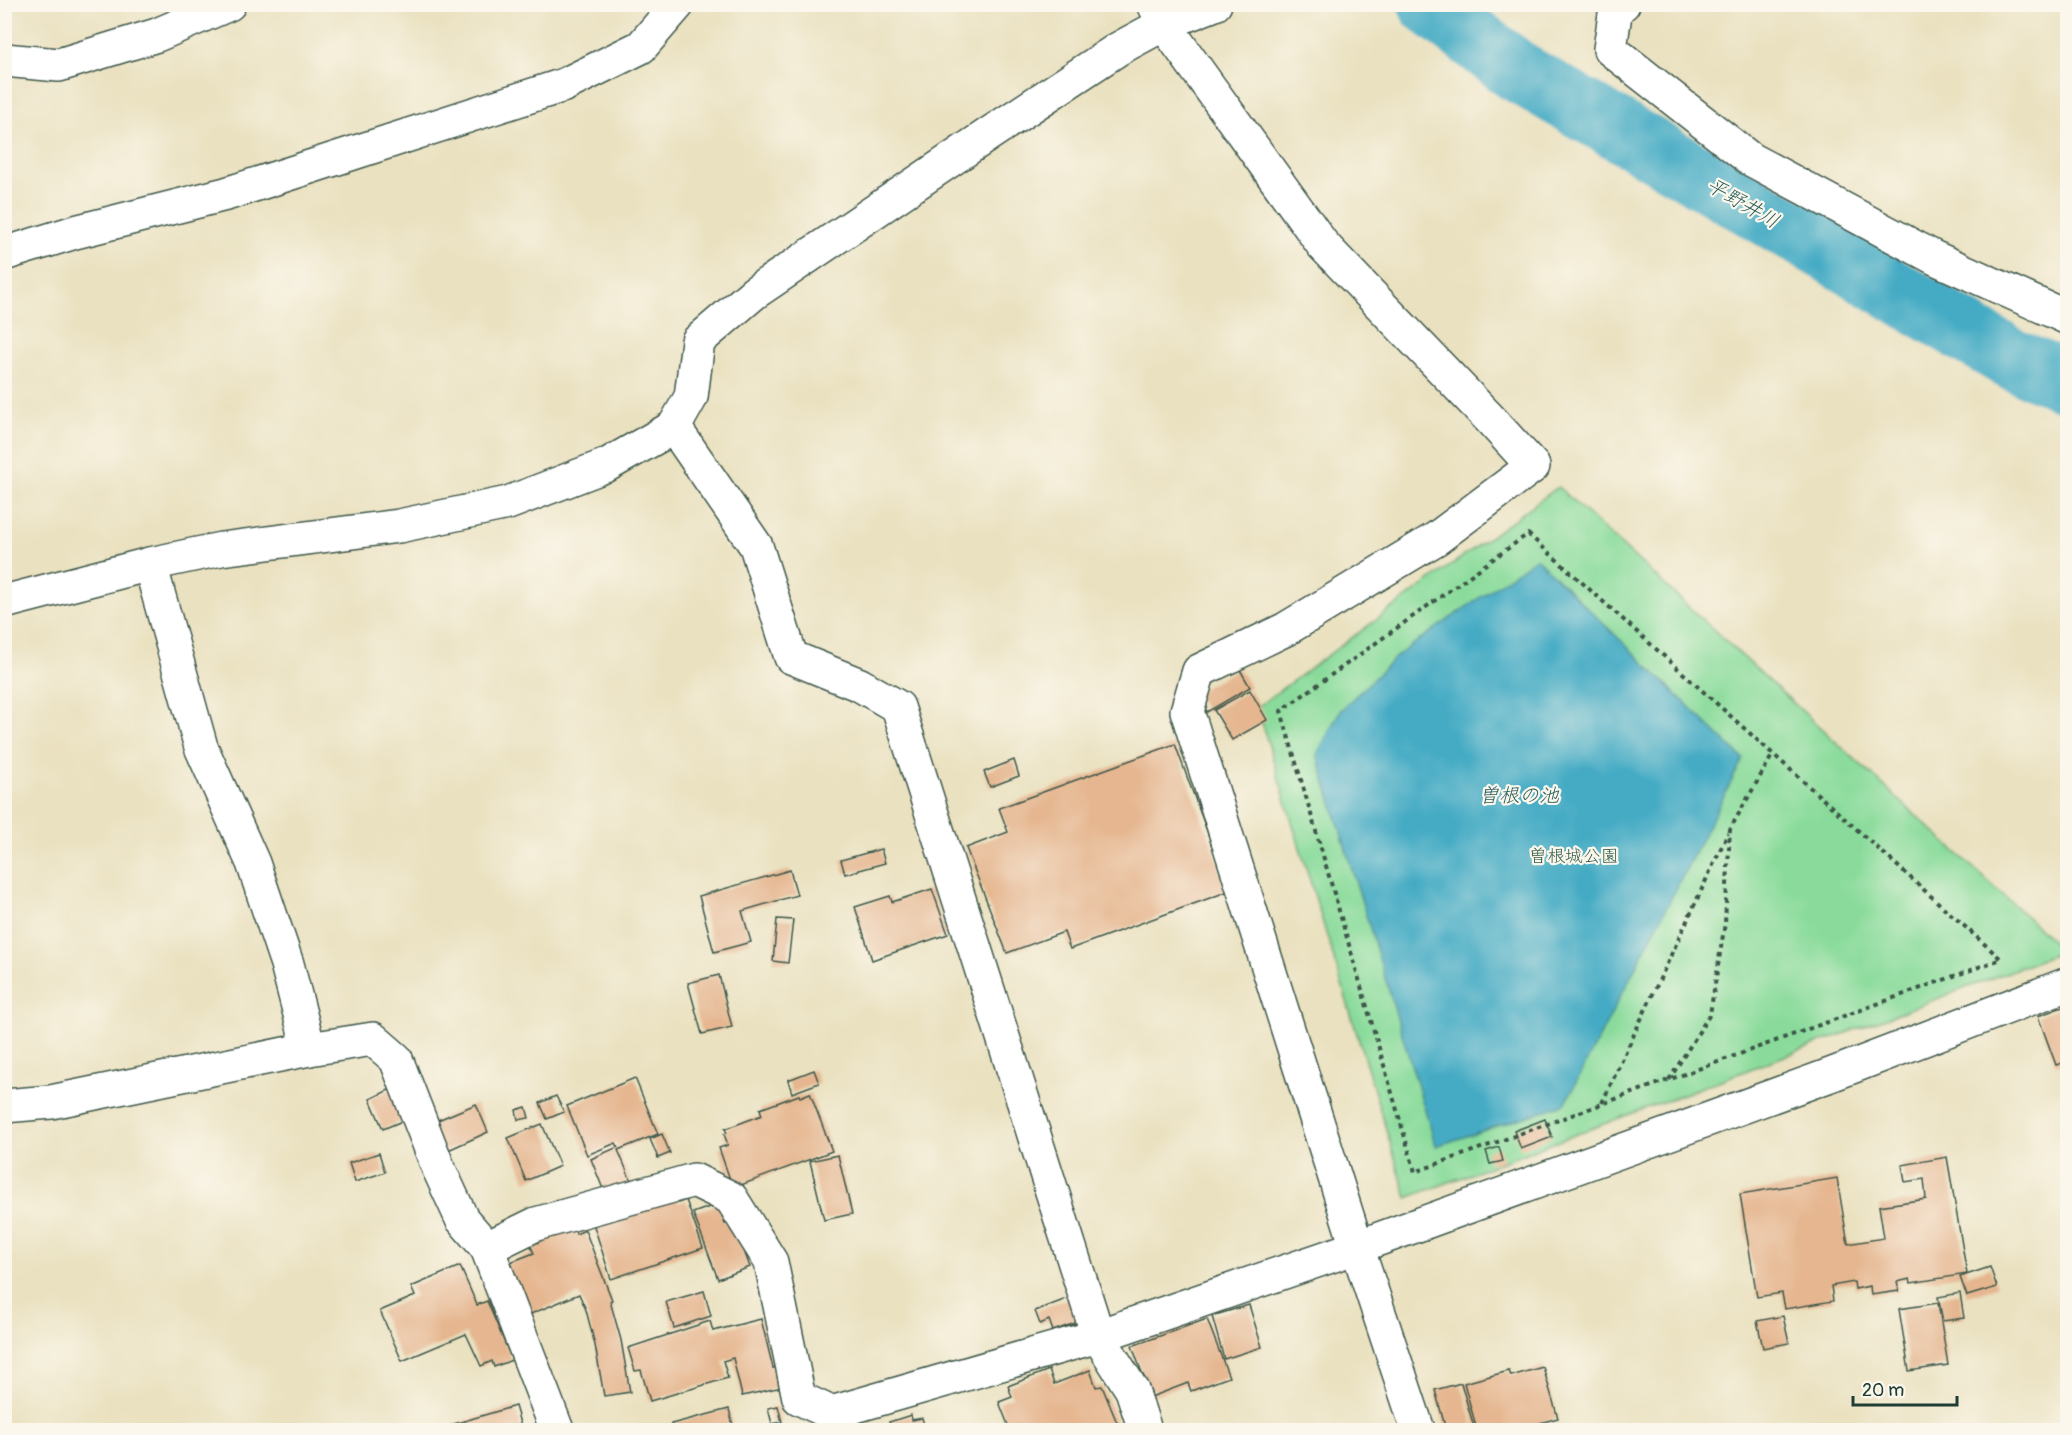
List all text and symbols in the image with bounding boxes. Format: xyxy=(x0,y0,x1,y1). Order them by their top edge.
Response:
water label: 平野井川 xyxy=(1702,172,1784,234)
water label: 曽根の池 xyxy=(1479,783,1560,808)
park label: 曽根城公園 xyxy=(1529,845,1619,868)
scale bar xyxy=(1853,1369,1956,1407)
text: 20 m xyxy=(1862,1379,1904,1402)

